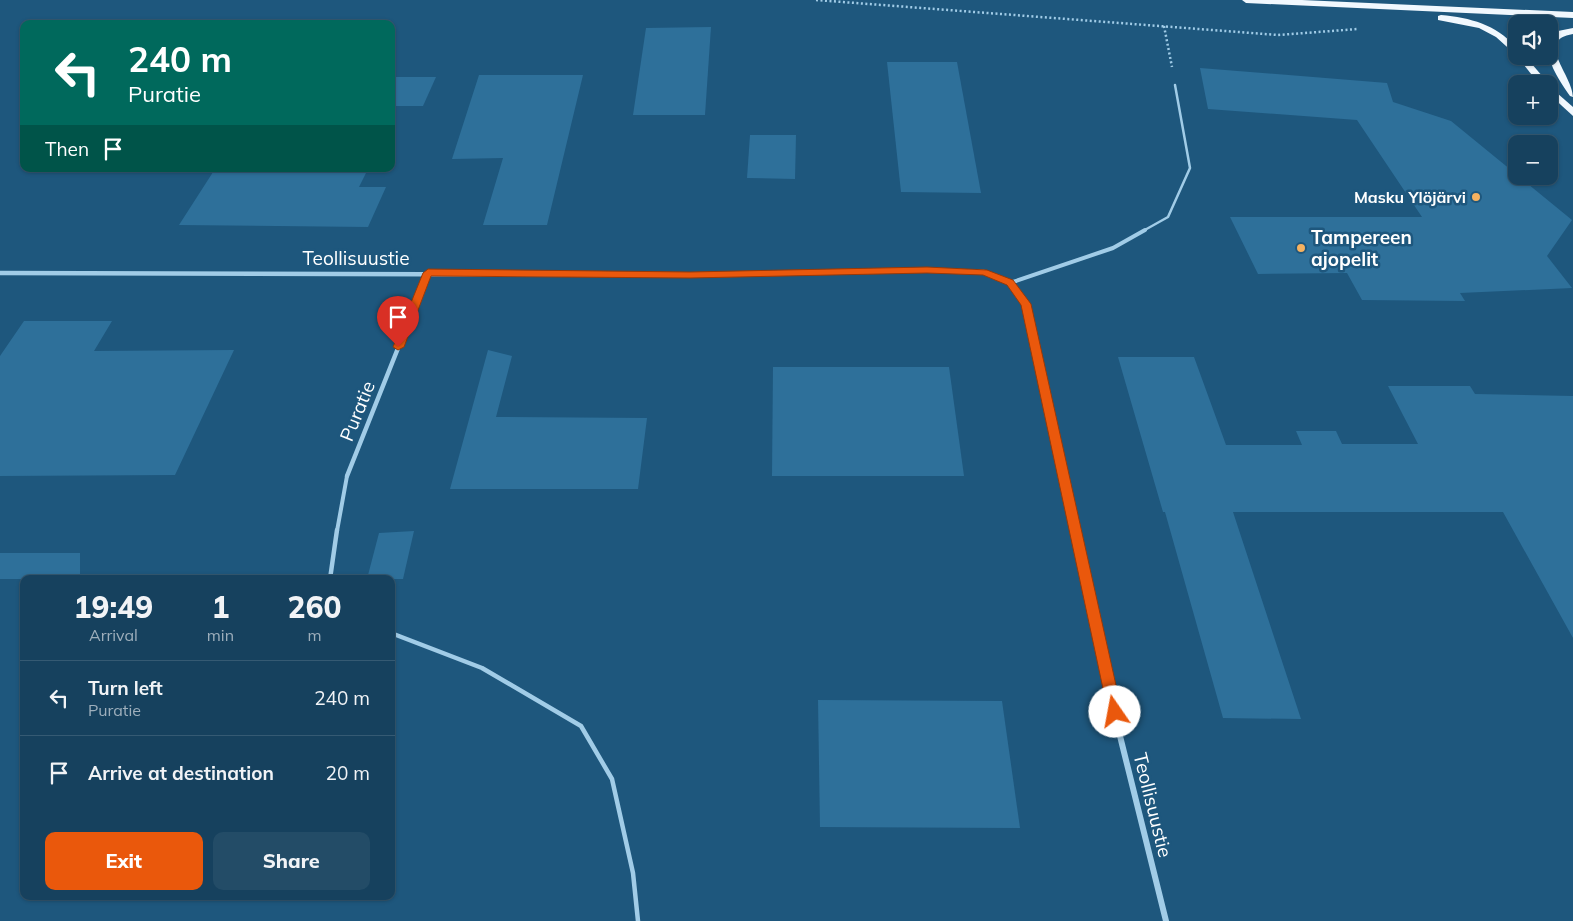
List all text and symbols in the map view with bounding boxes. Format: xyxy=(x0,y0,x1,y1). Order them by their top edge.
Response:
map controls xyxy=(1508,15,1558,185)
button: sound xyxy=(1508,15,1558,65)
text: 240 m xyxy=(128,37,232,81)
icon: left xyxy=(45,40,110,105)
button: + xyxy=(1508,75,1558,125)
text: Puratie xyxy=(128,80,201,108)
icon: arrive xyxy=(99,135,127,163)
button: − xyxy=(1508,135,1558,185)
text: Then xyxy=(45,137,89,161)
place label: Masku Ylöjärvi xyxy=(1354,187,1466,207)
marker: Masku Ylöjärvi xyxy=(1470,191,1482,203)
place label: Tampereen ajopelit xyxy=(1311,225,1412,271)
marker: Tampereen ajopelit xyxy=(1295,242,1307,254)
street label: Teollisuustie xyxy=(303,246,409,270)
pin xyxy=(377,296,419,347)
icon: arrive xyxy=(384,303,412,331)
street label: Puratie xyxy=(334,377,380,445)
text: 19:49 xyxy=(73,588,153,626)
text: 1 xyxy=(211,588,229,626)
text: 260 xyxy=(288,588,342,626)
text: Arrival xyxy=(89,625,138,645)
text: min xyxy=(207,625,234,645)
text: m xyxy=(307,625,322,645)
text: Turn left xyxy=(88,676,163,700)
icon: left xyxy=(45,684,73,712)
position arrow xyxy=(1088,685,1140,737)
text: 240 m xyxy=(314,686,370,710)
text: Puratie xyxy=(88,700,141,720)
street label: Teollisuustie xyxy=(1128,750,1178,860)
icon: arrive xyxy=(45,759,73,787)
text: Arrive at destination xyxy=(88,761,274,785)
text: 20 m xyxy=(326,761,370,785)
button: Exit xyxy=(45,832,203,890)
button: Share xyxy=(213,832,370,890)

